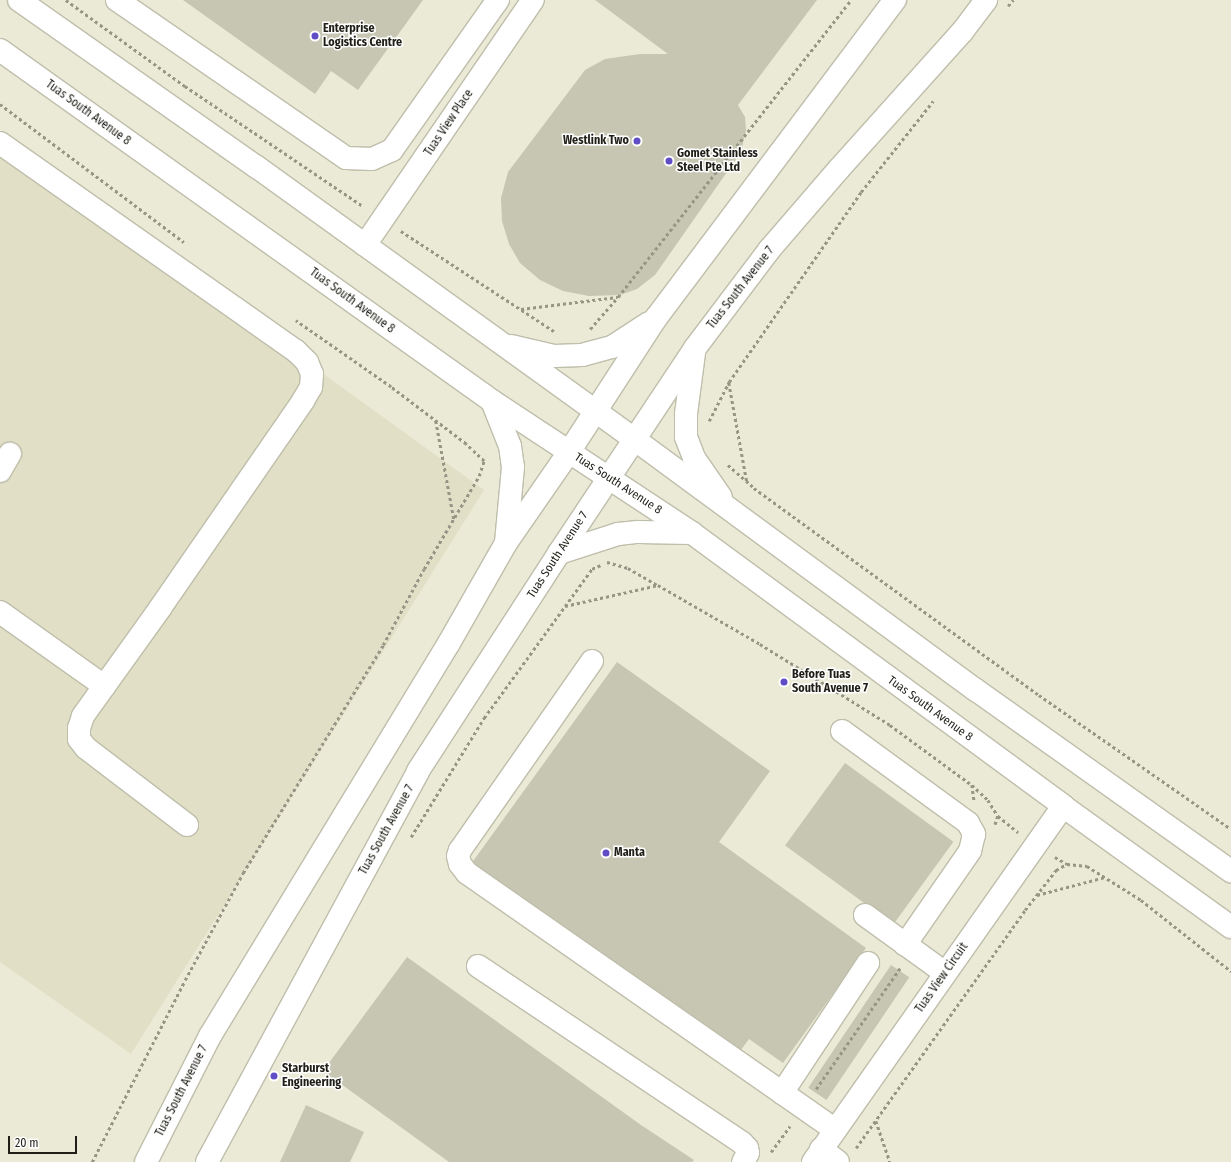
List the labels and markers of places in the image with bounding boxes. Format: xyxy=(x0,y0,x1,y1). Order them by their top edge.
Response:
place label: Enterprise Logistics Centre xyxy=(323,22,402,50)
marker: Enterprise Logistics Centre xyxy=(310,31,320,41)
place label: Westlink Two xyxy=(563,134,629,148)
marker: Westlink Two xyxy=(632,136,642,146)
place label: Gomet Stainless Steel Pte Ltd xyxy=(677,147,758,175)
marker: Gomet Stainless Steel Pte Ltd xyxy=(664,156,674,166)
place label: Before Tuas South Avenue 7 xyxy=(792,668,868,696)
marker: Before Tuas South Avenue 7 xyxy=(779,677,789,687)
place label: Manta xyxy=(614,846,645,860)
marker: Manta xyxy=(601,848,611,858)
place label: Starburst Engineering xyxy=(282,1062,341,1090)
marker: Starburst Engineering xyxy=(269,1071,279,1081)

